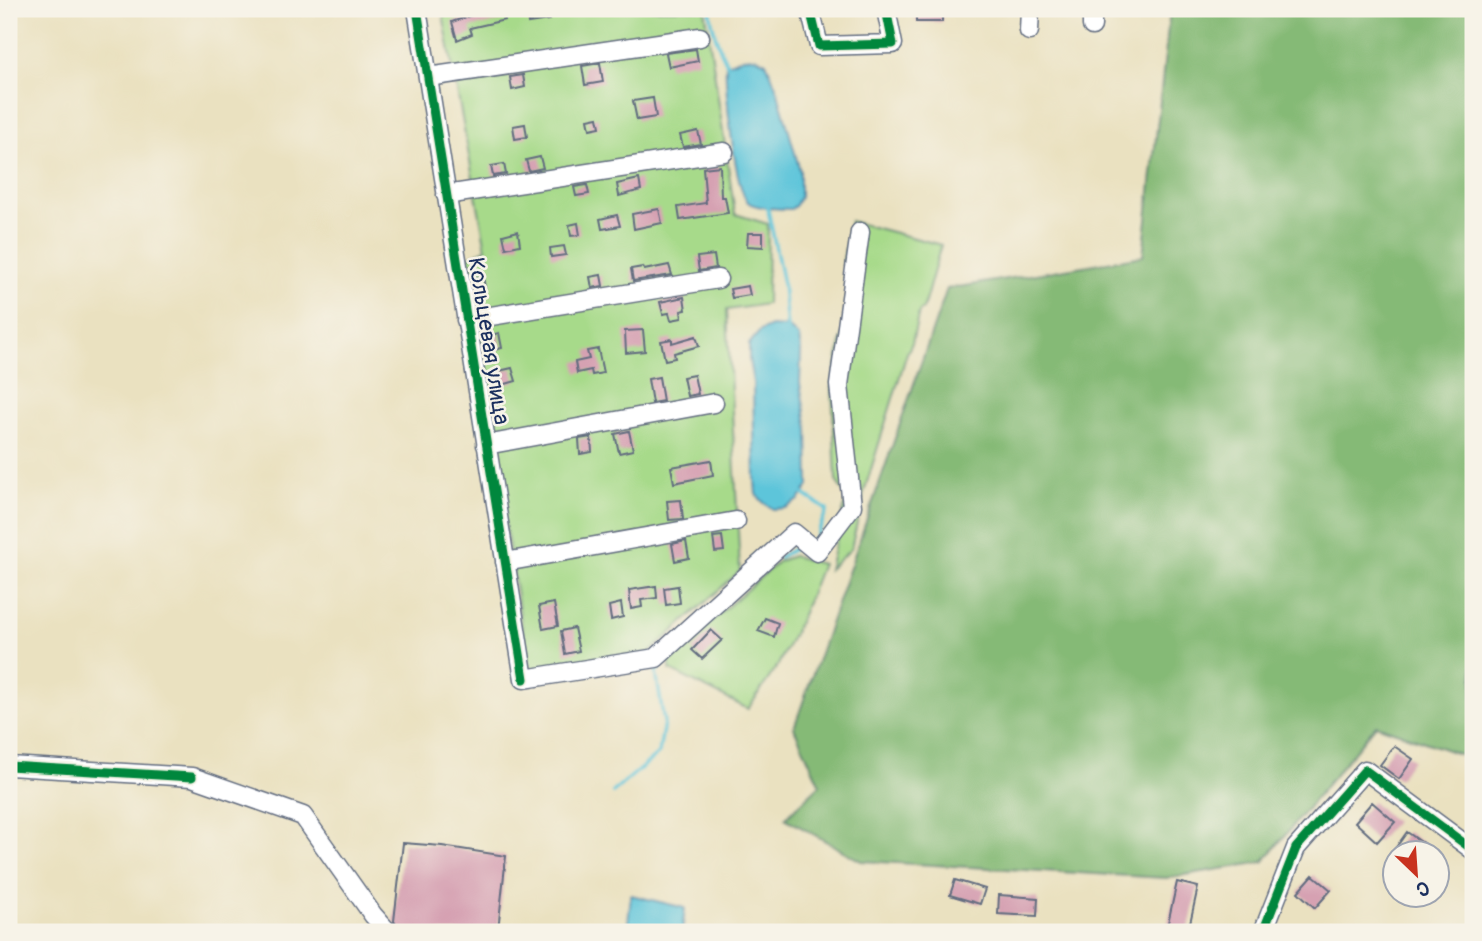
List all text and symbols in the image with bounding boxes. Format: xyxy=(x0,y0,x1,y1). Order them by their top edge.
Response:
street label: Кольцевая улица xyxy=(461,255,517,427)
north arrow xyxy=(1380,839,1450,909)
text: С xyxy=(1412,875,1433,902)

